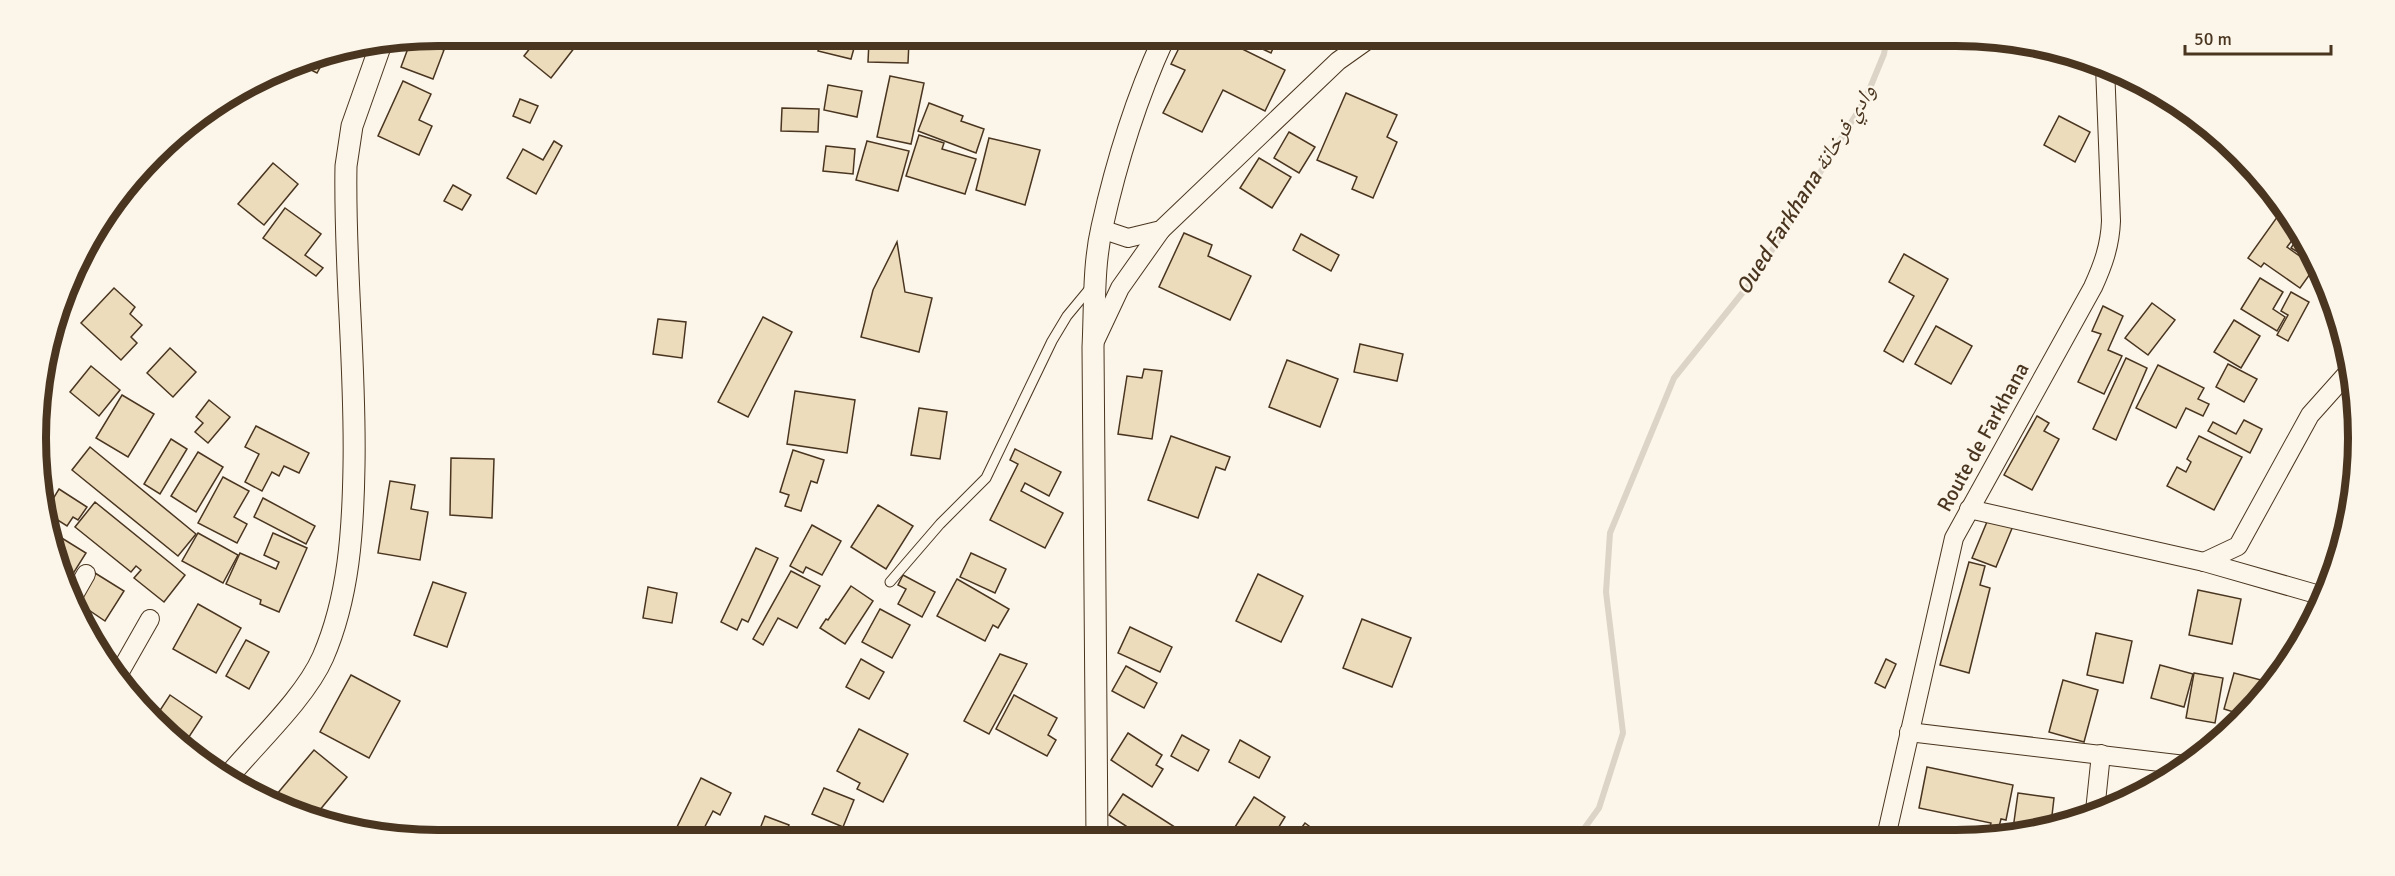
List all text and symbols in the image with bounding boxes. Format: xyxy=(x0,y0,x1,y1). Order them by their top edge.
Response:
scale bar xyxy=(2185,18,2330,56)
text: 50 m xyxy=(2194,28,2232,50)
water label: Oued Farkhana وادي فرخانة xyxy=(1730,79,1884,301)
street label: Route de Farkhana xyxy=(1931,358,2035,516)

